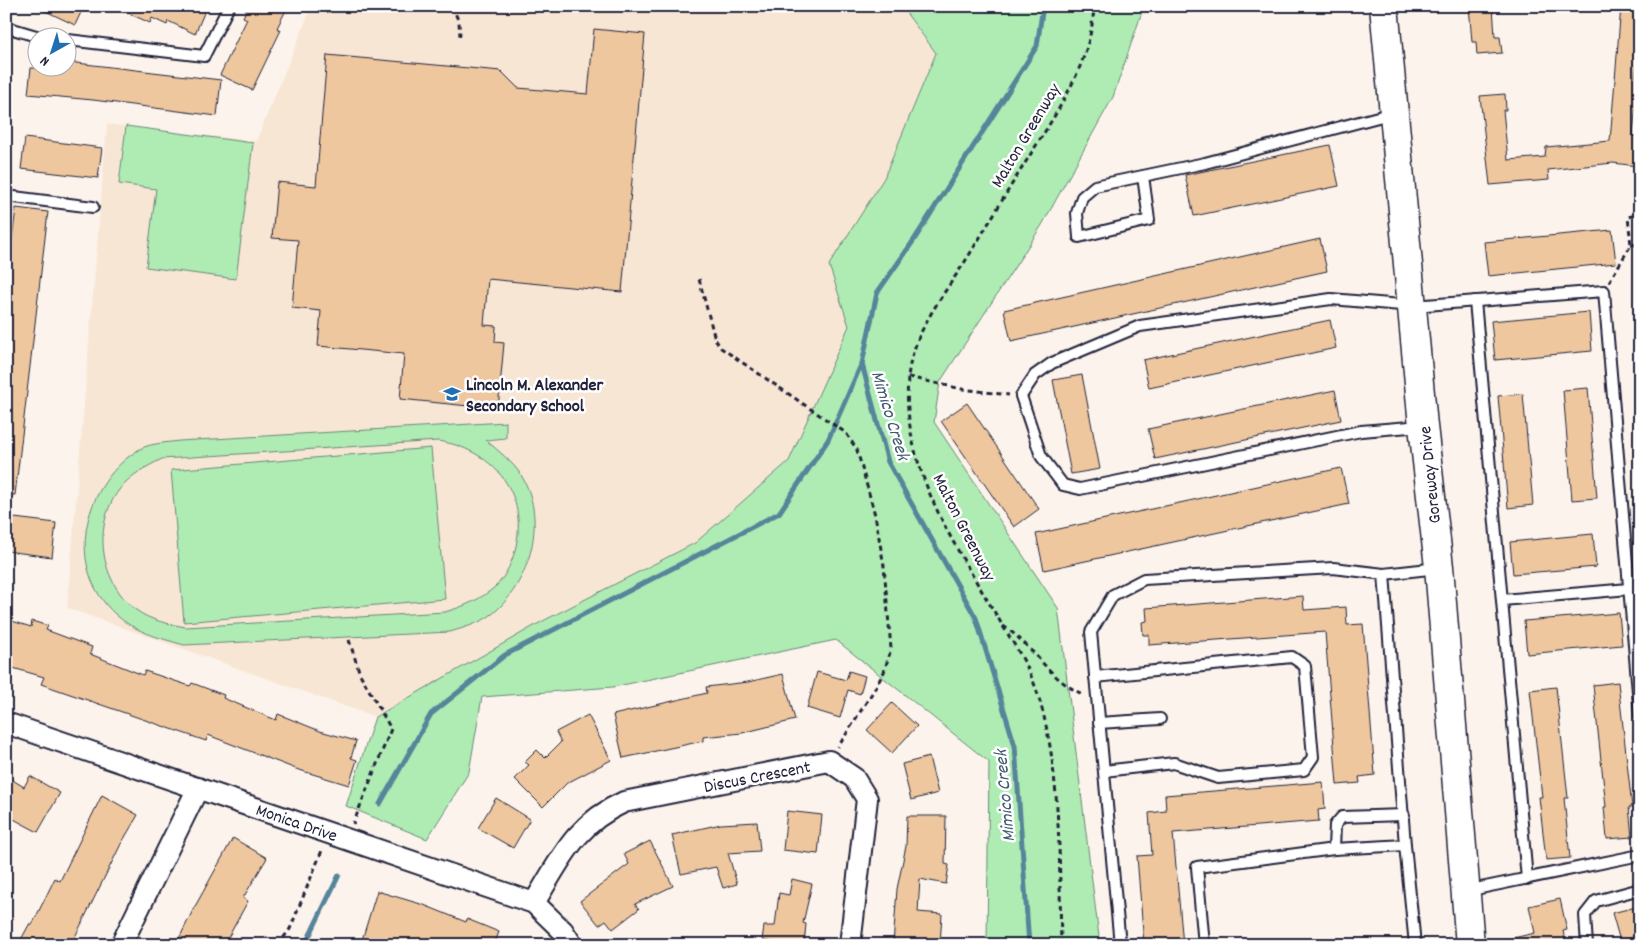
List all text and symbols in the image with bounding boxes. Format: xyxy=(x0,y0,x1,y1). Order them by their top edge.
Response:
north arrow xyxy=(28,28,78,78)
text: N xyxy=(36,51,54,70)
street label: Malton Greenway xyxy=(986,79,1069,193)
water label: Mimico Creek xyxy=(862,368,916,466)
place label: Lincoln M. Alexander Secondary School xyxy=(466,374,603,420)
school or university icon: Lincoln M. Alexander Secondary School xyxy=(442,384,462,404)
street label: Goreway Drive xyxy=(1414,425,1449,525)
street label: Malton Greenway xyxy=(925,470,1001,587)
water label: Mimico Creek xyxy=(989,746,1024,843)
street label: Discus Crescent xyxy=(702,756,813,801)
street label: Monica Drive xyxy=(252,799,340,850)

